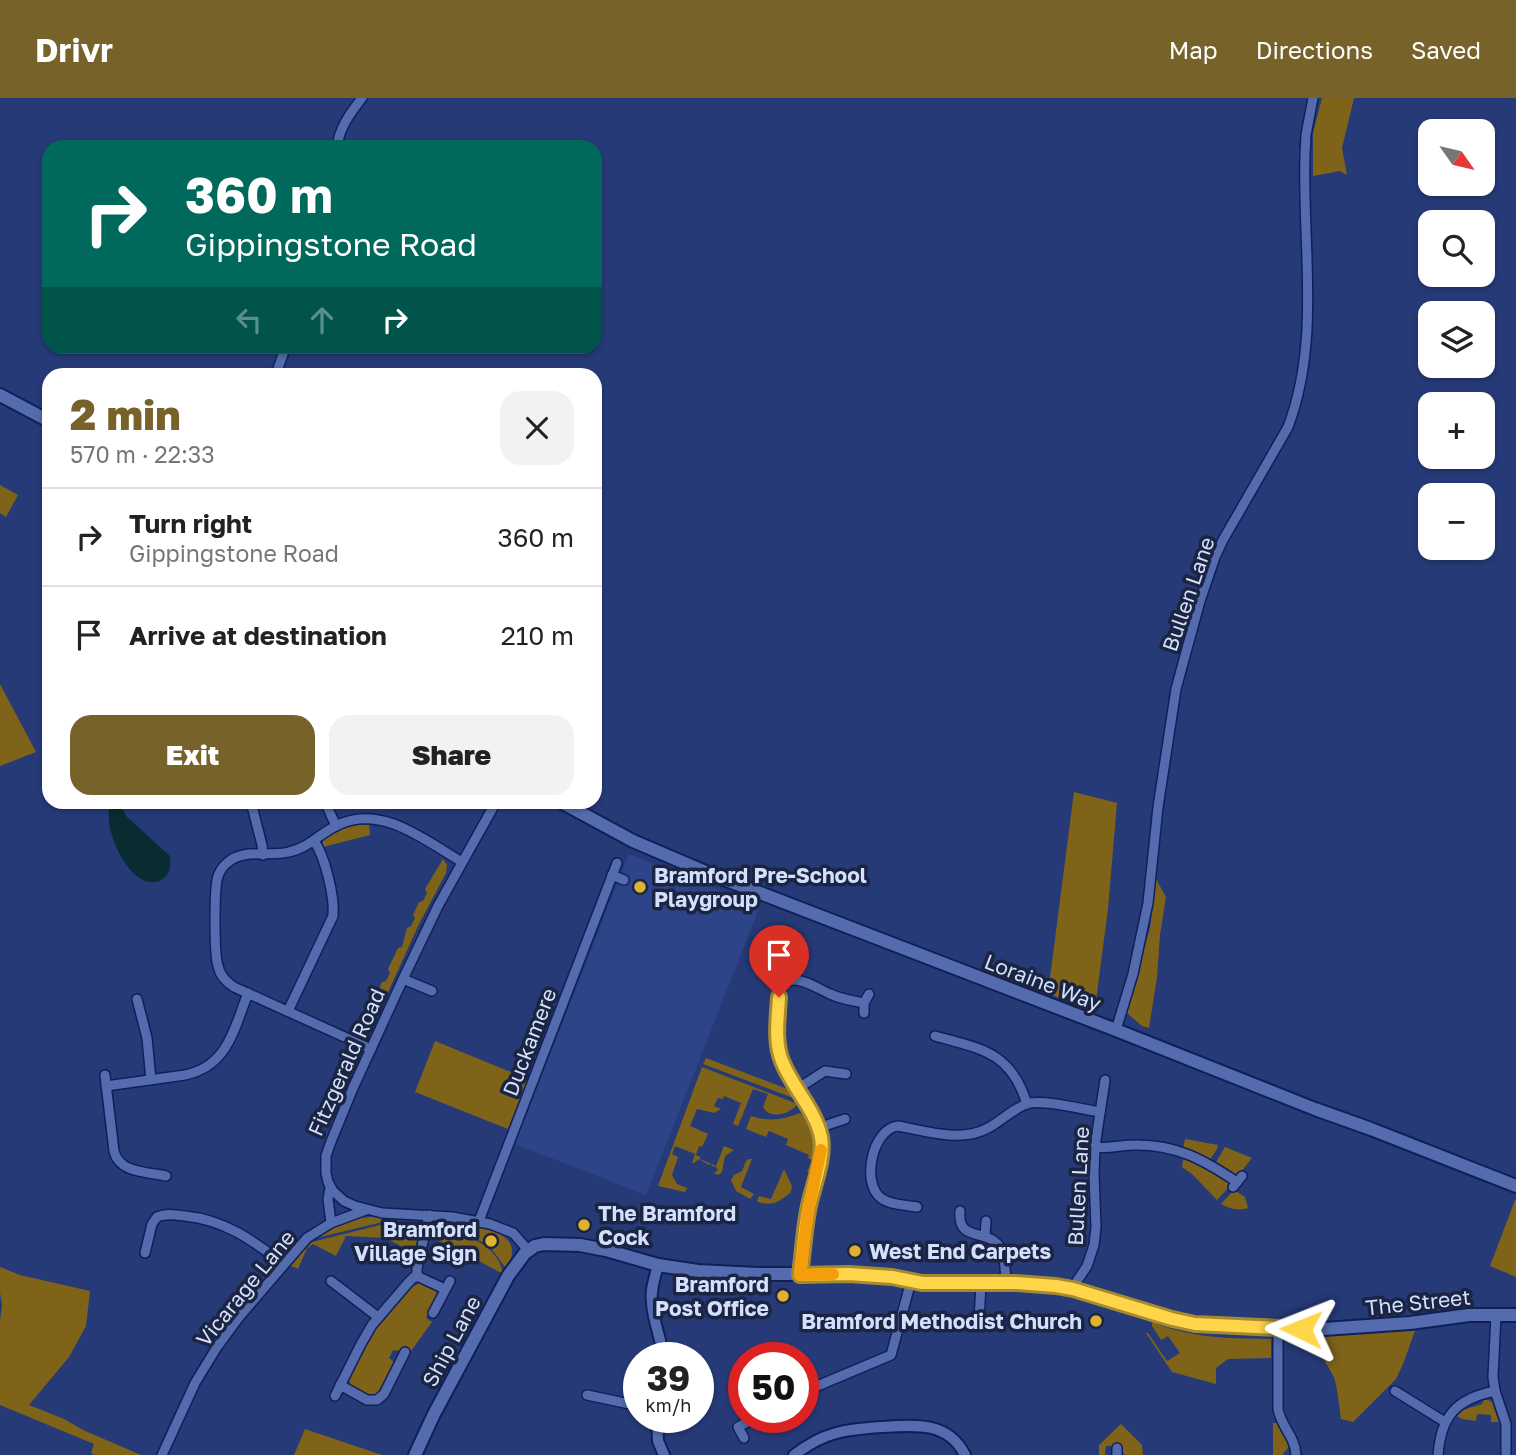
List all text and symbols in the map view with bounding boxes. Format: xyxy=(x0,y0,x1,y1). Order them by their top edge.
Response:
text: Drivr xyxy=(35,30,113,69)
text: Map xyxy=(1169,35,1218,64)
text: Directions xyxy=(1256,35,1373,64)
text: Saved xyxy=(1411,35,1481,64)
north arrow xyxy=(1418,119,1494,196)
map controls xyxy=(1418,119,1495,560)
text: 360 m xyxy=(185,165,333,224)
icon: right xyxy=(70,168,161,259)
button: search xyxy=(1418,210,1495,287)
text: Gippingstone Road xyxy=(185,225,477,263)
icon: left xyxy=(230,301,268,339)
icon: ahead xyxy=(303,301,341,339)
icon: right xyxy=(376,301,414,339)
button: layers xyxy=(1418,301,1495,378)
text: 2 min xyxy=(70,389,181,439)
button: close xyxy=(500,391,574,465)
button: + xyxy=(1418,392,1495,469)
text: 570 m · 22:33 xyxy=(70,440,215,468)
button: − xyxy=(1418,483,1495,560)
text: Turn right xyxy=(129,508,252,539)
icon: right xyxy=(70,518,108,556)
text: 360 m xyxy=(497,522,574,553)
street label: Bullen Lane xyxy=(1156,533,1220,655)
text: Gippingstone Road xyxy=(129,539,339,567)
icon: arrive xyxy=(70,616,108,654)
text: Arrive at destination xyxy=(129,620,387,651)
text: 210 m xyxy=(501,620,574,651)
button: Exit xyxy=(70,715,315,795)
button: Share xyxy=(329,715,574,795)
place label: Bramford Pre-School Playgroup xyxy=(654,862,867,912)
marker: Bramford Pre-School Playgroup xyxy=(632,879,648,895)
pin xyxy=(749,925,809,997)
icon: arrive xyxy=(760,936,798,974)
street label: Loraine Way xyxy=(981,948,1105,1016)
street label: Fitzgerald Road xyxy=(302,984,390,1140)
street label: Duckamere xyxy=(497,984,561,1100)
street label: Bullen Lane xyxy=(1062,1126,1094,1246)
place label: The Bramford Cock xyxy=(598,1200,736,1250)
place label: Bramford Village Sign xyxy=(354,1216,477,1266)
marker: The Bramford Cock xyxy=(576,1217,592,1233)
street label: Vicarage Lane xyxy=(190,1225,300,1351)
marker: Bramford Village Sign xyxy=(483,1233,499,1249)
place label: West End Carpets xyxy=(869,1238,1051,1264)
marker: West End Carpets xyxy=(847,1243,863,1259)
place label: Bramford Post Office xyxy=(655,1271,769,1321)
street label: The Street xyxy=(1364,1284,1472,1320)
marker: Bramford Post Office xyxy=(775,1288,791,1304)
street label: Ship Lane xyxy=(416,1291,486,1391)
position arrow xyxy=(1264,1292,1338,1366)
place label: Bramford Methodist Church xyxy=(801,1308,1082,1334)
marker: Bramford Methodist Church xyxy=(1088,1313,1104,1329)
speed limit sign: 50 xyxy=(728,1342,819,1433)
text: 39 xyxy=(647,1357,690,1399)
text: km/h xyxy=(646,1394,691,1416)

